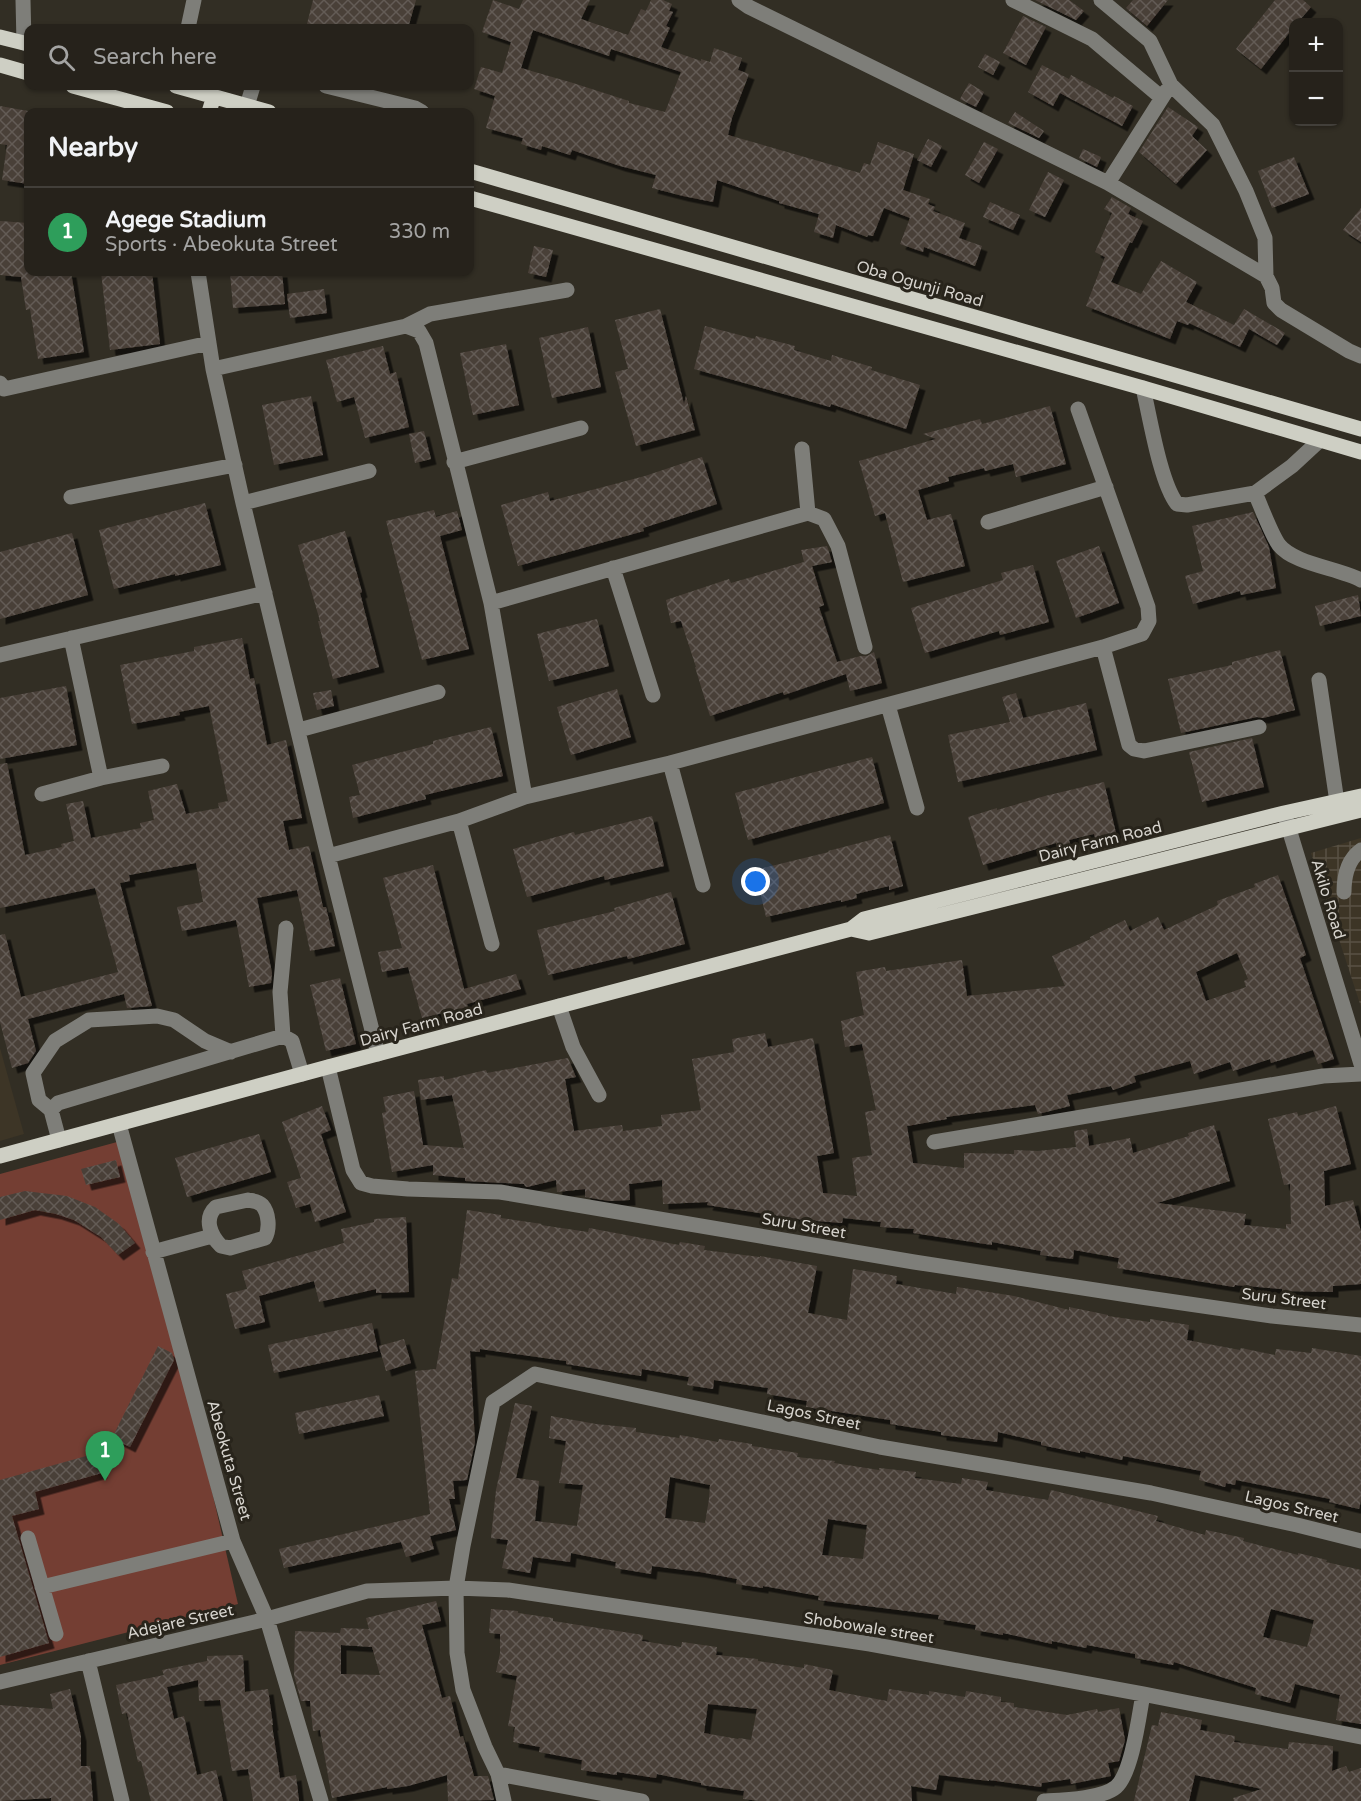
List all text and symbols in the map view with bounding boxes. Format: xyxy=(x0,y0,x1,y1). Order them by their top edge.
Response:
map controls xyxy=(1289,18,1343,126)
button: + xyxy=(1289,18,1343,72)
search box xyxy=(24,24,474,90)
icon: search xyxy=(45,41,78,74)
text: Search here xyxy=(93,44,217,70)
button: − xyxy=(1289,72,1343,126)
text: Nearby xyxy=(48,132,138,163)
text: Agege Stadium xyxy=(105,207,266,233)
text: 1 xyxy=(61,220,74,244)
text: 330 m xyxy=(389,220,450,244)
text: Sports · Abeokuta Street xyxy=(105,233,338,257)
street label: Oba Ogunji Road xyxy=(854,256,985,312)
street label: Dairy Farm Road xyxy=(1036,817,1164,867)
street label: Akilo Road xyxy=(1306,857,1350,942)
your location xyxy=(741,867,770,896)
street label: Dairy Farm Road xyxy=(358,999,485,1051)
street label: Suru Street xyxy=(760,1209,848,1243)
street label: Suru Street xyxy=(1240,1284,1327,1314)
street label: Lagos Street xyxy=(765,1395,863,1435)
street label: Abeokuta Street xyxy=(202,1398,256,1523)
pin: 1 xyxy=(86,1432,124,1481)
street label: Lagos Street xyxy=(1243,1486,1341,1527)
street label: Adejare Street xyxy=(125,1600,235,1644)
street label: Shobowale street xyxy=(802,1608,935,1648)

